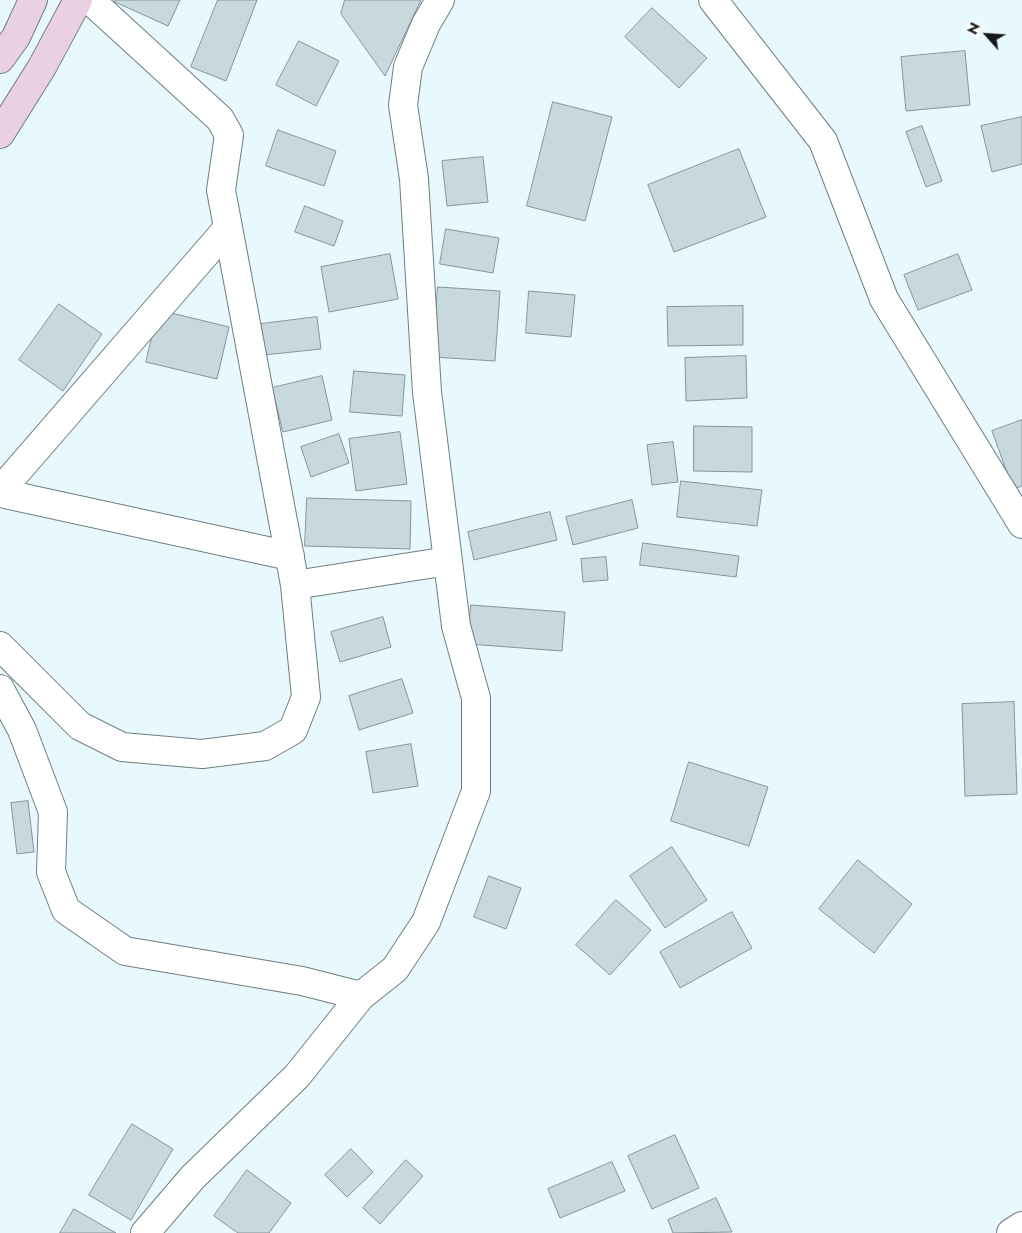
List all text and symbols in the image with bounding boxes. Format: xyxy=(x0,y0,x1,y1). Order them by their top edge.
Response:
north arrow xyxy=(962,10,1012,60)
text: N xyxy=(962,19,985,38)

